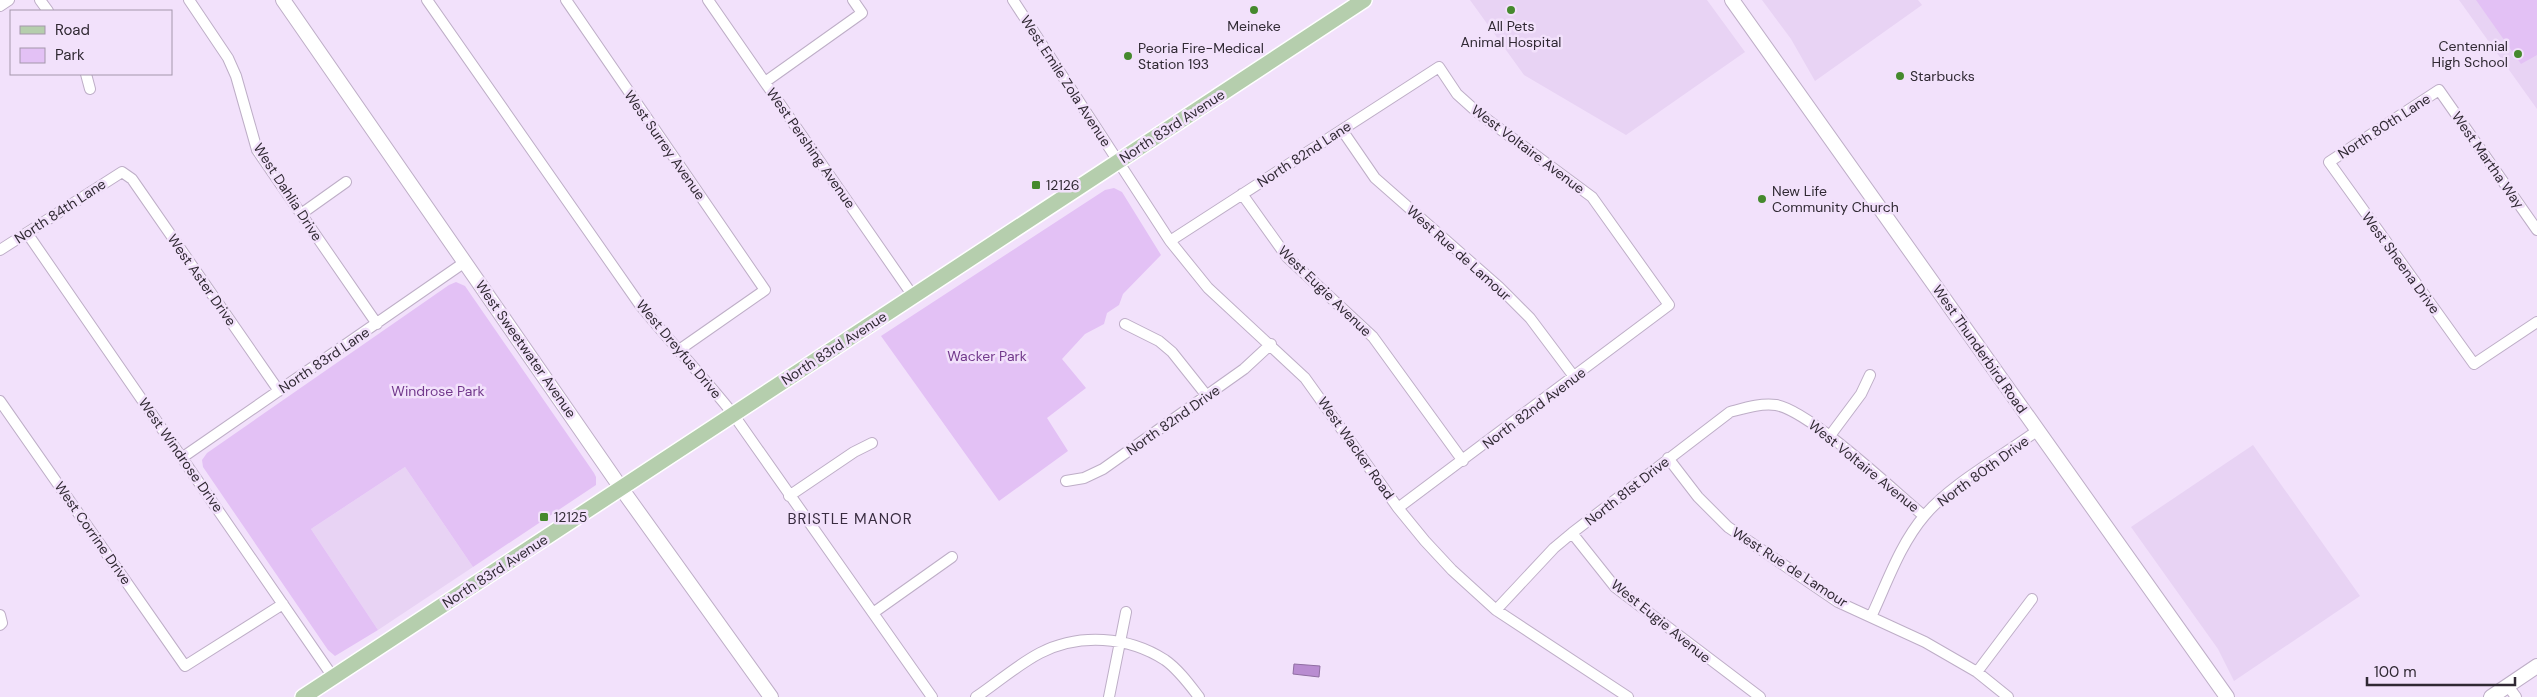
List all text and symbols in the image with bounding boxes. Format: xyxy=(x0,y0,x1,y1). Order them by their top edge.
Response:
marker: Meineke xyxy=(1248,4,1260,16)
marker: All Pets Animal Hospital xyxy=(1505,4,1517,16)
legend xyxy=(10,10,172,75)
street label: West Emile Zola Avenue xyxy=(1017,12,1115,150)
place label: Meineke xyxy=(1227,17,1281,35)
place label: All Pets Animal Hospital xyxy=(1461,17,1561,51)
text: Road xyxy=(55,20,90,40)
place label: Centennial High School xyxy=(2432,37,2508,71)
place label: Peoria Fire-Medical Station 193 xyxy=(1138,39,1264,73)
text: Park xyxy=(55,45,85,65)
marker: Centennial High School xyxy=(2512,48,2524,60)
marker: Peoria Fire-Medical Station 193 xyxy=(1122,50,1134,62)
place label: Starbucks xyxy=(1910,67,1975,85)
marker: Starbucks xyxy=(1894,70,1906,82)
street label: West Pershing Avenue xyxy=(763,84,859,212)
street label: North 83rd Avenue xyxy=(1116,85,1228,167)
street label: West Surrey Avenue xyxy=(620,87,710,203)
street label: North 80th Lane xyxy=(2334,89,2434,163)
street label: West Voltaire Avenue xyxy=(1468,101,1588,198)
street label: West Martha Way xyxy=(2448,108,2528,212)
street label: North 82nd Lane xyxy=(1254,117,1354,191)
street label: West Dahlia Drive xyxy=(250,140,326,244)
street label: North 84th Lane xyxy=(11,175,109,247)
place label: 12126 xyxy=(1046,176,1080,194)
marker: 12126 xyxy=(1030,179,1042,191)
place label: New Life Community Church xyxy=(1772,182,1899,216)
marker: New Life Community Church xyxy=(1756,193,1768,205)
street label: West Rue de Lamour xyxy=(1403,201,1515,305)
street label: West Sheena Drive xyxy=(2358,209,2444,317)
street label: West Aster Drive xyxy=(164,231,240,329)
street label: West Eugie Avenue xyxy=(1274,242,1376,340)
street label: West Sweetwater Avenue xyxy=(472,277,580,421)
street label: West Thunderbird Road xyxy=(1929,281,2031,417)
street label: West Dreyfus Drive xyxy=(632,296,726,402)
street label: North 83rd Avenue xyxy=(778,307,890,389)
street label: North 83rd Lane xyxy=(275,323,373,397)
park label: Wacker Park xyxy=(947,347,1027,365)
street label: North 82nd Avenue xyxy=(1479,363,1589,453)
street label: North 82nd Drive xyxy=(1123,381,1223,459)
park label: Windrose Park xyxy=(391,382,485,400)
street label: West Wacker Road xyxy=(1314,393,1398,503)
street label: West Windrose Drive xyxy=(135,394,227,516)
street label: West Voltaire Avenue xyxy=(1805,416,1923,516)
street label: North 80th Drive xyxy=(1934,432,2032,510)
street label: North 81st Drive xyxy=(1581,452,1673,530)
street label: West Corrine Drive xyxy=(51,478,135,588)
place label: 12125 xyxy=(554,508,587,526)
district label: BRISTLE MANOR xyxy=(787,509,913,529)
marker: 12125 xyxy=(538,511,550,523)
street label: West Rue de Lamour xyxy=(1729,523,1851,611)
street label: North 83rd Avenue xyxy=(439,530,551,612)
street label: West Eugie Avenue xyxy=(1608,575,1715,667)
scale bar xyxy=(2367,654,2514,686)
text: 100 m xyxy=(2374,662,2417,682)

